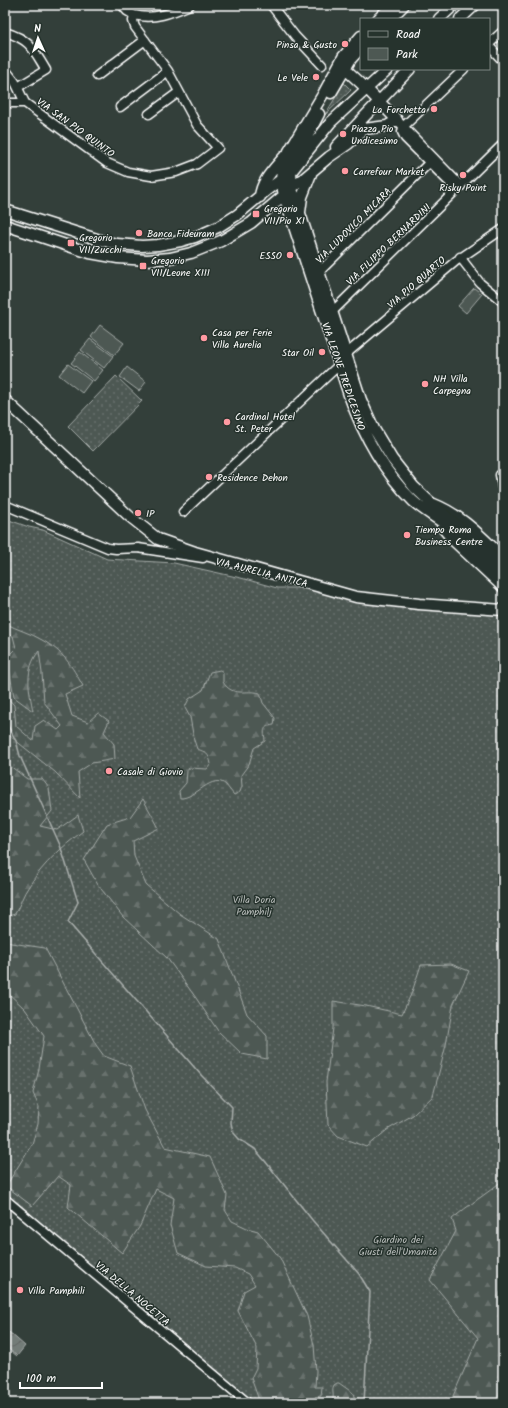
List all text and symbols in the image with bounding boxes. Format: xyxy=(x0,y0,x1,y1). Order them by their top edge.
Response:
north arrow xyxy=(18,18,58,58)
legend xyxy=(360,18,490,70)
text: N xyxy=(34,20,42,38)
text: Road xyxy=(396,25,421,44)
place label: Pinsa & Gusto xyxy=(276,37,337,53)
marker: Pinsa & Gusto xyxy=(340,39,350,49)
text: Park xyxy=(396,45,418,64)
place label: Le Vele xyxy=(277,70,308,86)
marker: Le Vele xyxy=(311,72,321,82)
street label: VIA SAN PIO QUINTO xyxy=(33,94,118,162)
place label: La Forchetta xyxy=(372,102,426,118)
marker: La Forchetta xyxy=(429,104,439,114)
place label: Piazza Pio Undicesimo xyxy=(351,121,398,149)
marker: Piazza Pio Undicesimo xyxy=(338,129,348,139)
place label: Carrefour Market xyxy=(353,164,424,180)
marker: Carrefour Market xyxy=(340,166,350,176)
marker: Risky Point xyxy=(458,170,468,180)
place label: Risky Point xyxy=(439,180,487,196)
street label: VIA LUDOVICO MICARA xyxy=(312,184,395,267)
street label: VIA FILIPPO BERNARDINI xyxy=(343,200,435,290)
place label: Gregorio VII/Pio XI xyxy=(264,201,305,229)
marker: Gregorio VII/Pio XI xyxy=(251,209,261,219)
place label: Banca Fideuram xyxy=(147,226,214,242)
marker: Banca Fideuram xyxy=(134,228,144,238)
place label: Gregorio VII/Zucchi xyxy=(79,230,122,258)
marker: Gregorio VII/Zucchi xyxy=(66,238,76,248)
place label: ESSO xyxy=(259,248,282,264)
marker: ESSO xyxy=(285,250,295,260)
place label: Gregorio VII/Leone XIII xyxy=(151,253,210,281)
street label: VIA PIO QUARTO xyxy=(384,253,449,313)
marker: Gregorio VII/Leone XIII xyxy=(138,261,148,271)
street label: VIA LEONE TREDICESIMO xyxy=(317,320,369,433)
place label: Casa per Ferie Villa Aurelia xyxy=(212,325,273,353)
marker: Casa per Ferie Villa Aurelia xyxy=(199,333,209,343)
place label: Star Oil xyxy=(282,345,315,361)
marker: Star Oil xyxy=(317,347,327,357)
place label: NH Villa Carpegna xyxy=(433,371,471,399)
marker: NH Villa Carpegna xyxy=(420,379,430,389)
place label: Cardinal Hotel St. Peter xyxy=(235,409,295,437)
marker: Cardinal Hotel St. Peter xyxy=(222,417,232,427)
place label: Residence Dehon xyxy=(217,470,288,486)
marker: Residence Dehon xyxy=(204,472,214,482)
place label: IP xyxy=(146,506,155,522)
marker: IP xyxy=(133,508,143,518)
place label: Tiempo Roma Business Centre xyxy=(415,522,483,550)
marker: Tiempo Roma Business Centre xyxy=(402,530,412,540)
street label: VIA AURELIA ANTICA xyxy=(214,554,309,592)
place label: Casale di Giovio xyxy=(117,764,184,780)
marker: Casale di Giovio xyxy=(104,766,114,776)
park label: Villa Doria Pamphilj xyxy=(233,892,276,920)
park label: Giardino dei Giusti dell'Umanità xyxy=(359,1232,438,1260)
street label: VIA DELLA NOCETTA xyxy=(91,1258,173,1330)
place label: Villa Pamphili xyxy=(28,1283,85,1299)
marker: Villa Pamphili xyxy=(15,1285,25,1295)
scale bar xyxy=(20,1364,102,1390)
text: 100 m xyxy=(26,1369,57,1388)

